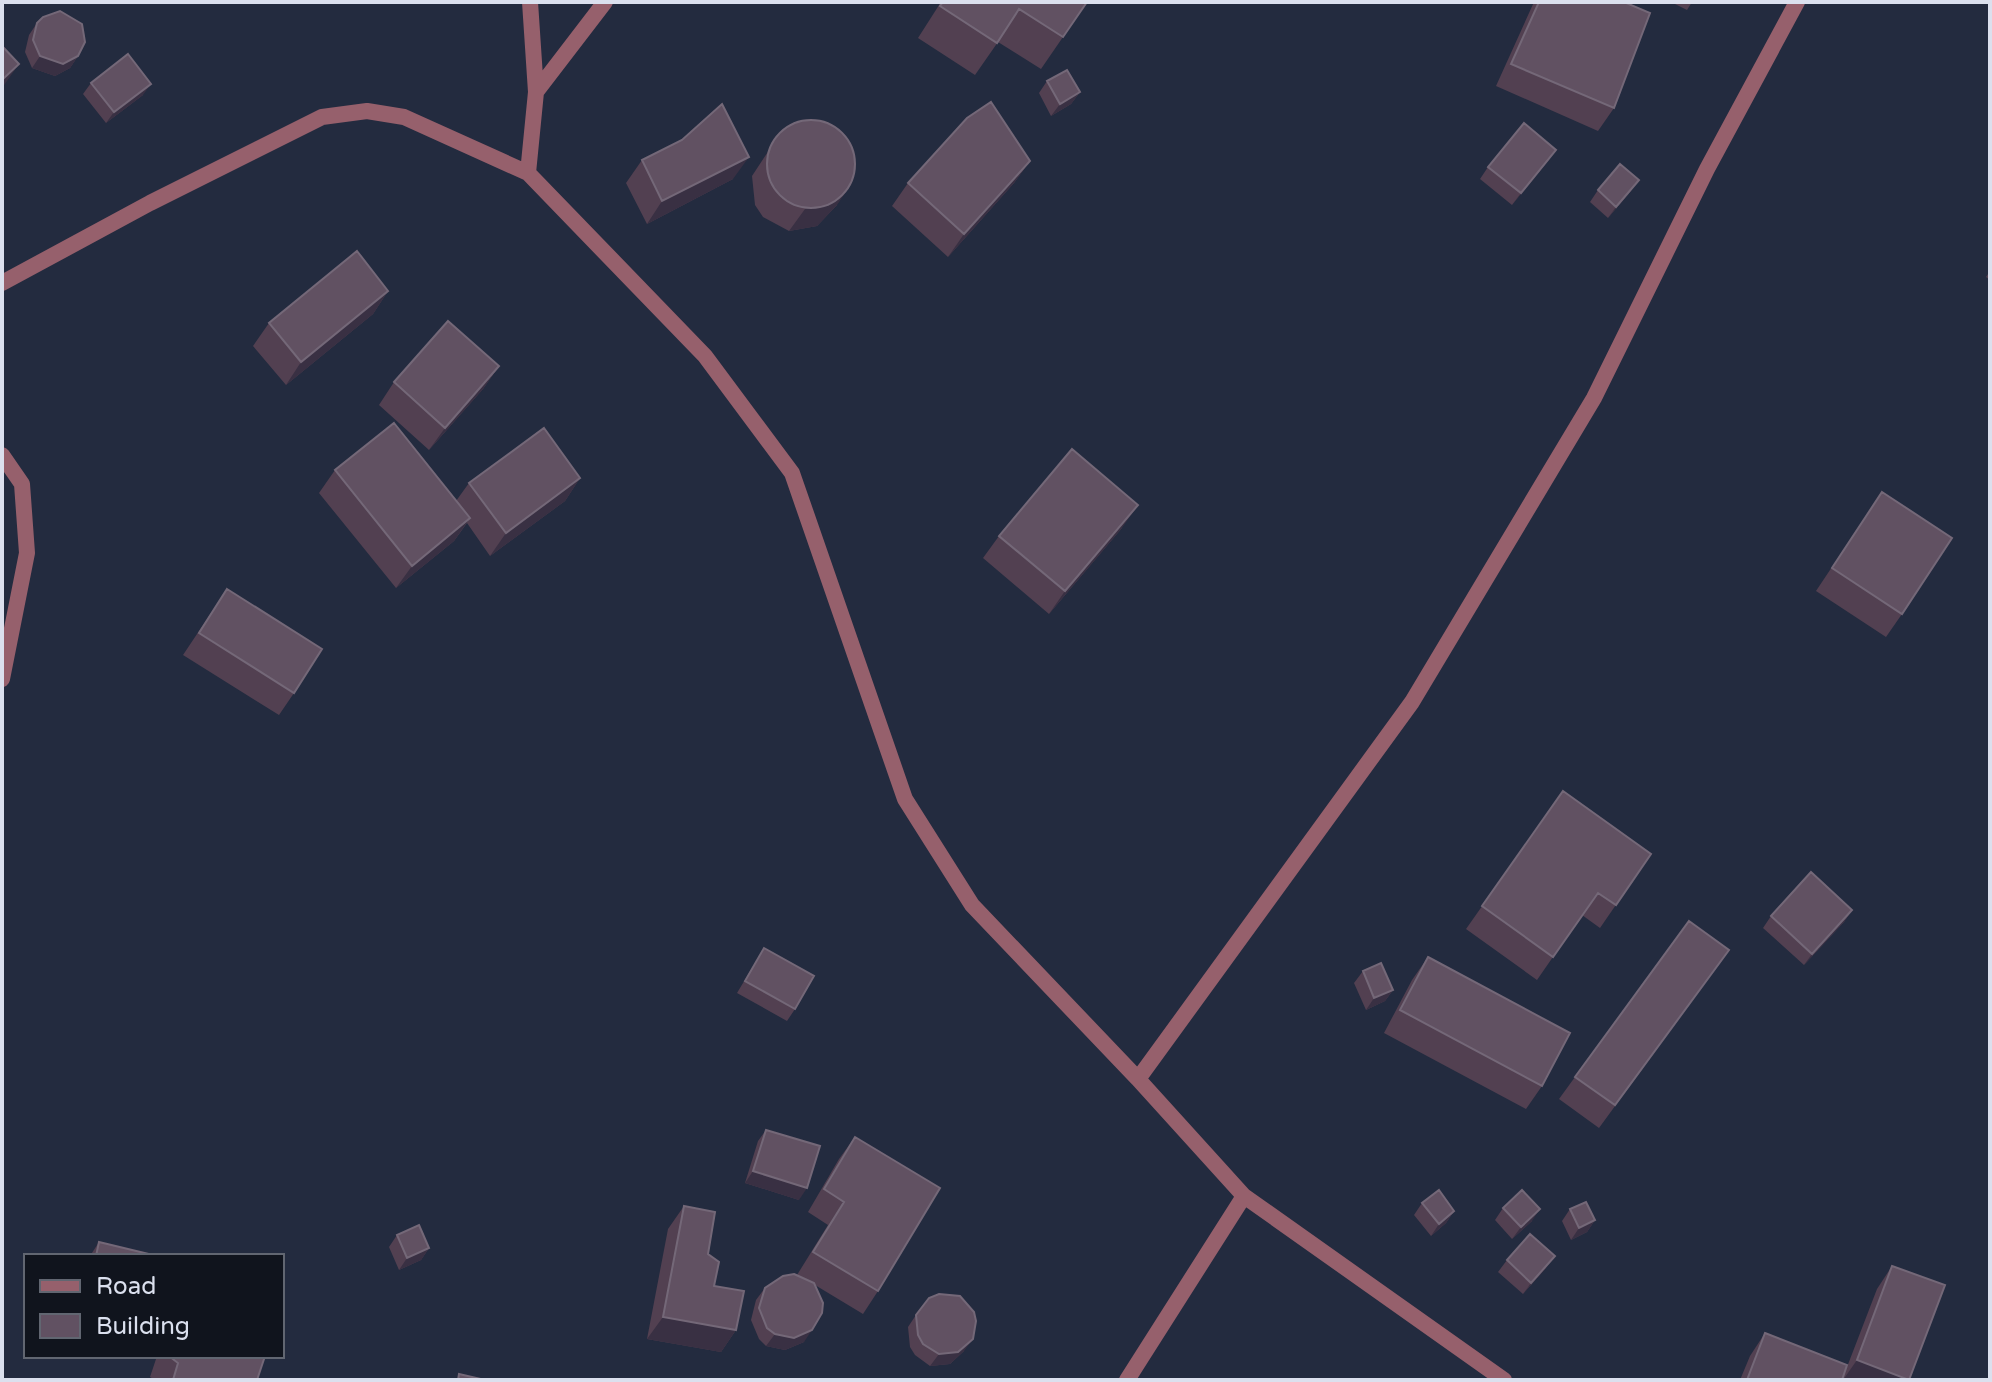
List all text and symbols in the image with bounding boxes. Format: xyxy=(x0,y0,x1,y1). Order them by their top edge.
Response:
legend xyxy=(24,1254,284,1358)
text: Road xyxy=(96,1272,156,1301)
text: Building xyxy=(96,1312,190,1341)

